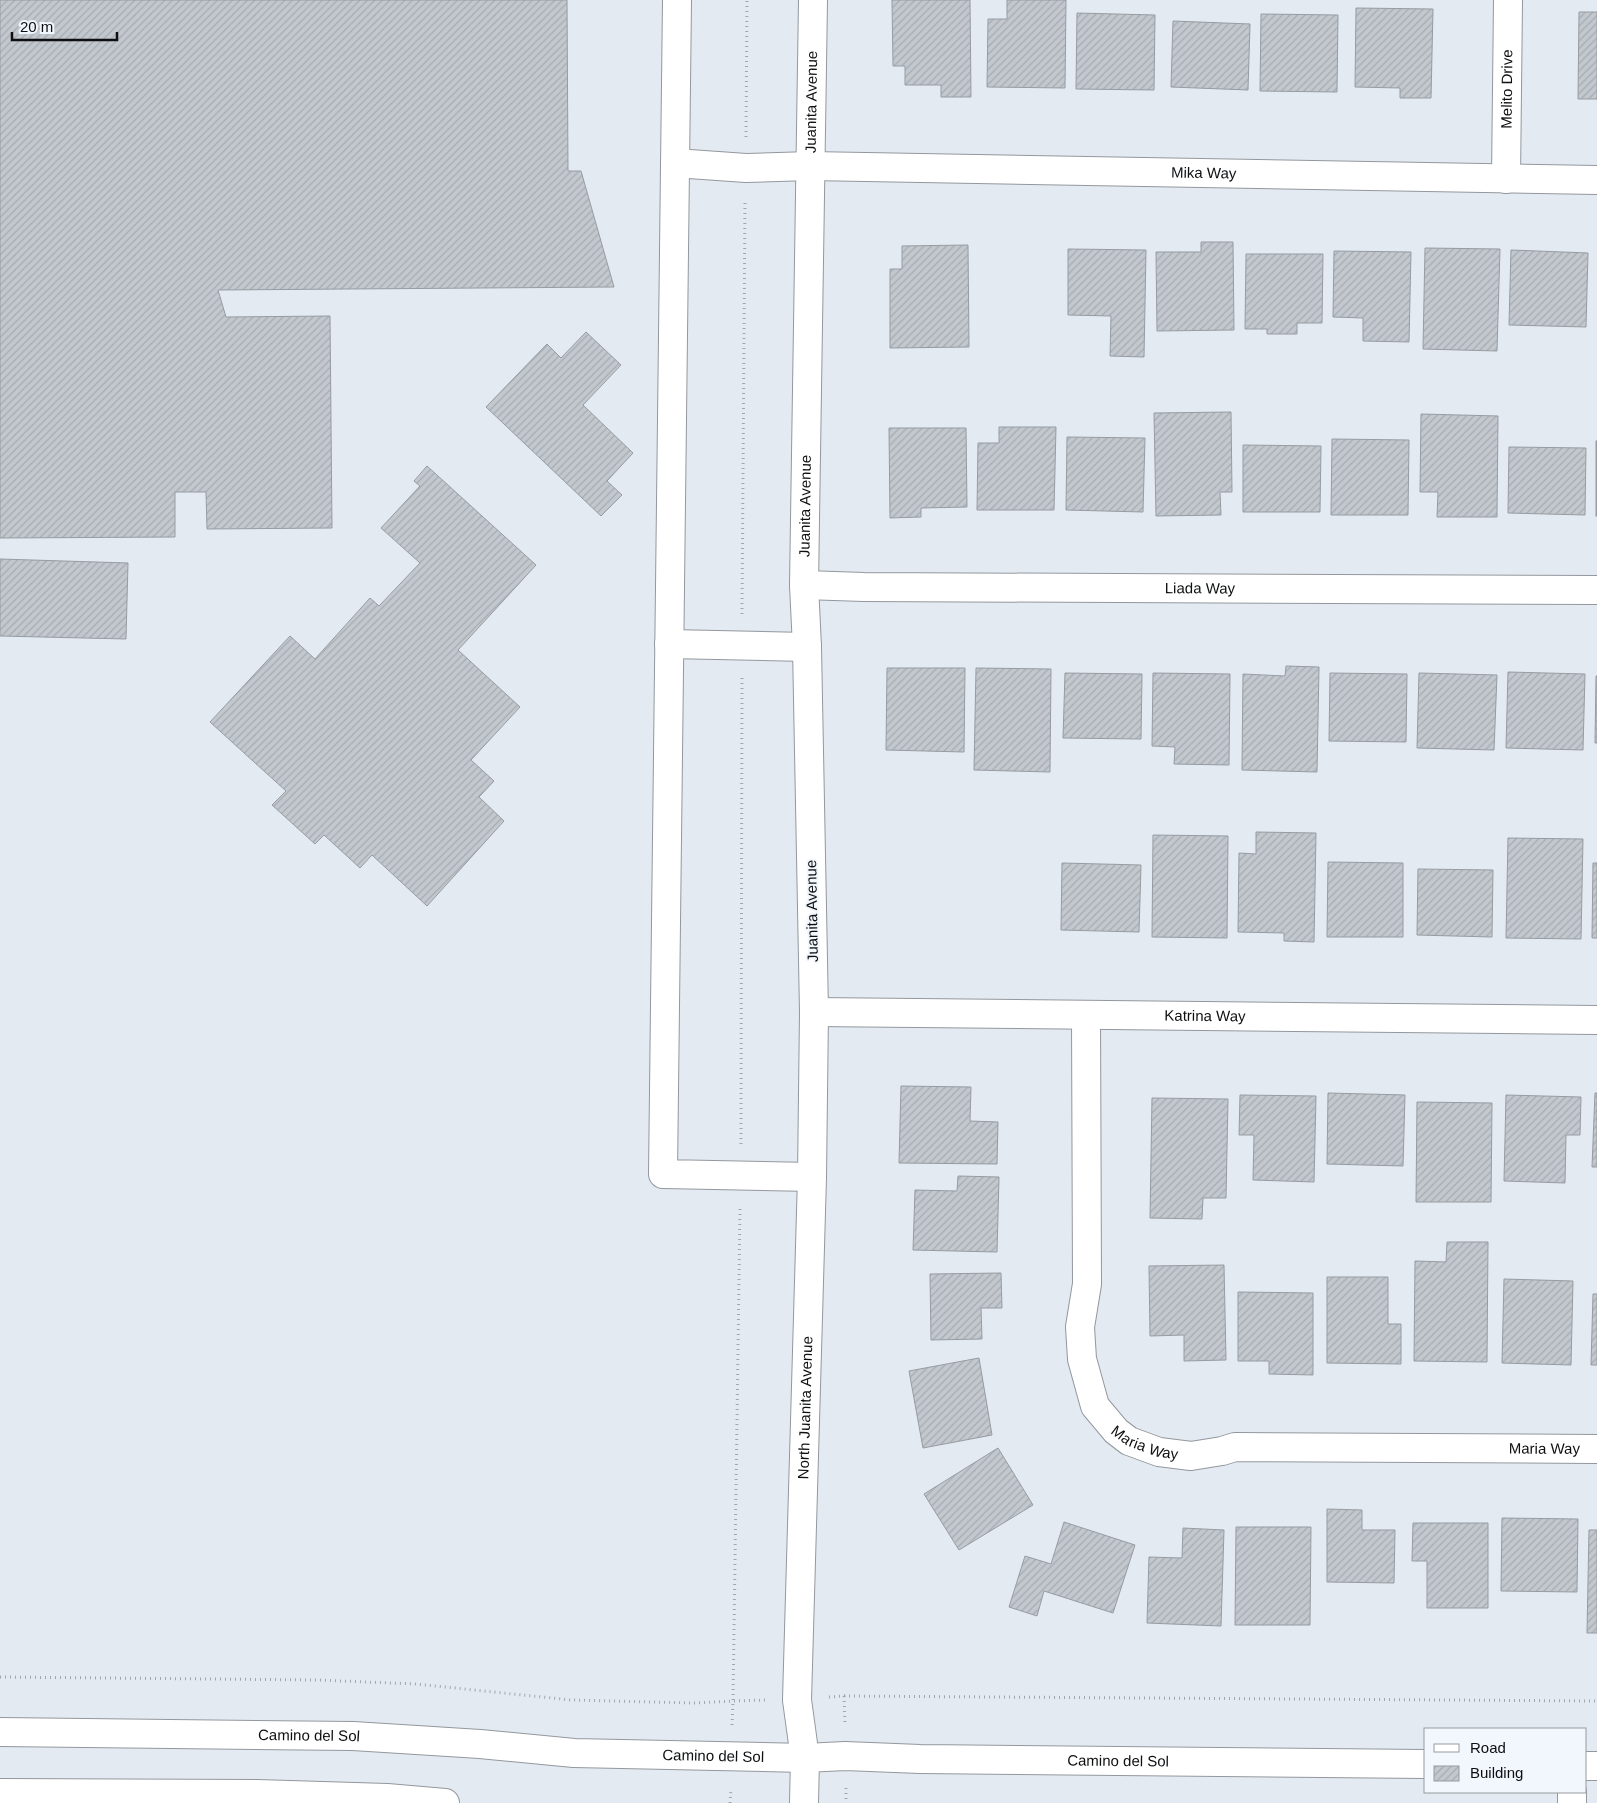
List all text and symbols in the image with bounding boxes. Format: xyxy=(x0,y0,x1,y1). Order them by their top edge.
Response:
scale bar xyxy=(12,10,118,42)
text: 20 m xyxy=(20,18,53,35)
street label: Melito Drive xyxy=(1498,49,1515,129)
street label: Juanita Avenue xyxy=(802,51,820,153)
street label: Mika Way xyxy=(1171,163,1237,182)
street label: Juanita Avenue xyxy=(795,455,814,557)
street label: Liada Way xyxy=(1165,579,1236,597)
street label: Juanita Avenue xyxy=(802,860,821,962)
street label: Katrina Way xyxy=(1164,1007,1246,1024)
street label: North Juanita Avenue xyxy=(794,1336,815,1479)
street label: Maria Way xyxy=(1108,1422,1180,1462)
street label: Maria Way xyxy=(1509,1440,1580,1457)
street label: Camino del Sol xyxy=(258,1726,360,1744)
legend xyxy=(1424,1728,1587,1793)
text: Road xyxy=(1470,1739,1506,1756)
street label: Camino del Sol xyxy=(662,1746,764,1765)
street label: Camino del Sol xyxy=(1067,1751,1169,1769)
text: Building xyxy=(1470,1764,1523,1781)

